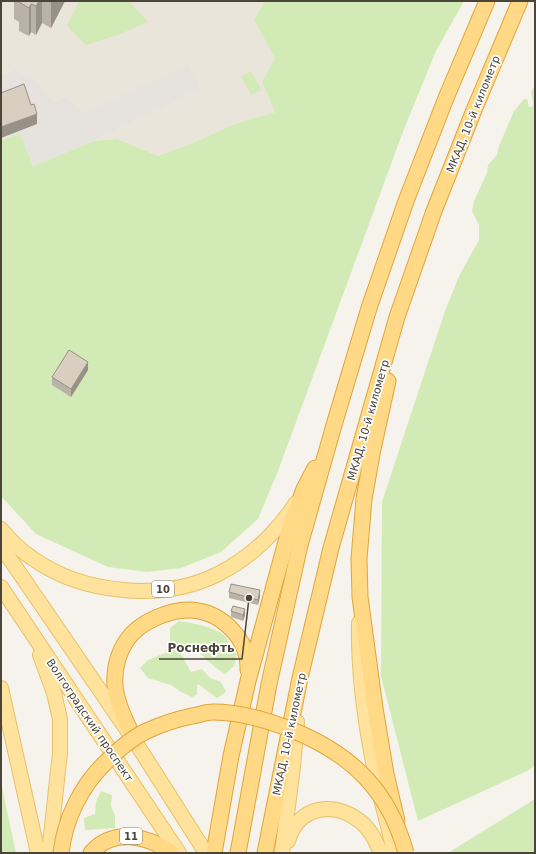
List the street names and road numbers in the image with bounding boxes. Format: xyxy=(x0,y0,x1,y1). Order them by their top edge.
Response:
street label: МКАД, 10-й километр xyxy=(444,54,503,175)
street label: МКАД, 10-й километр xyxy=(345,358,392,482)
road number: 10 xyxy=(152,581,174,597)
street label: Волгоградский проспект xyxy=(44,656,136,785)
street label: МКАД, 10-й километр xyxy=(270,672,309,797)
road number: 11 xyxy=(120,828,142,844)

